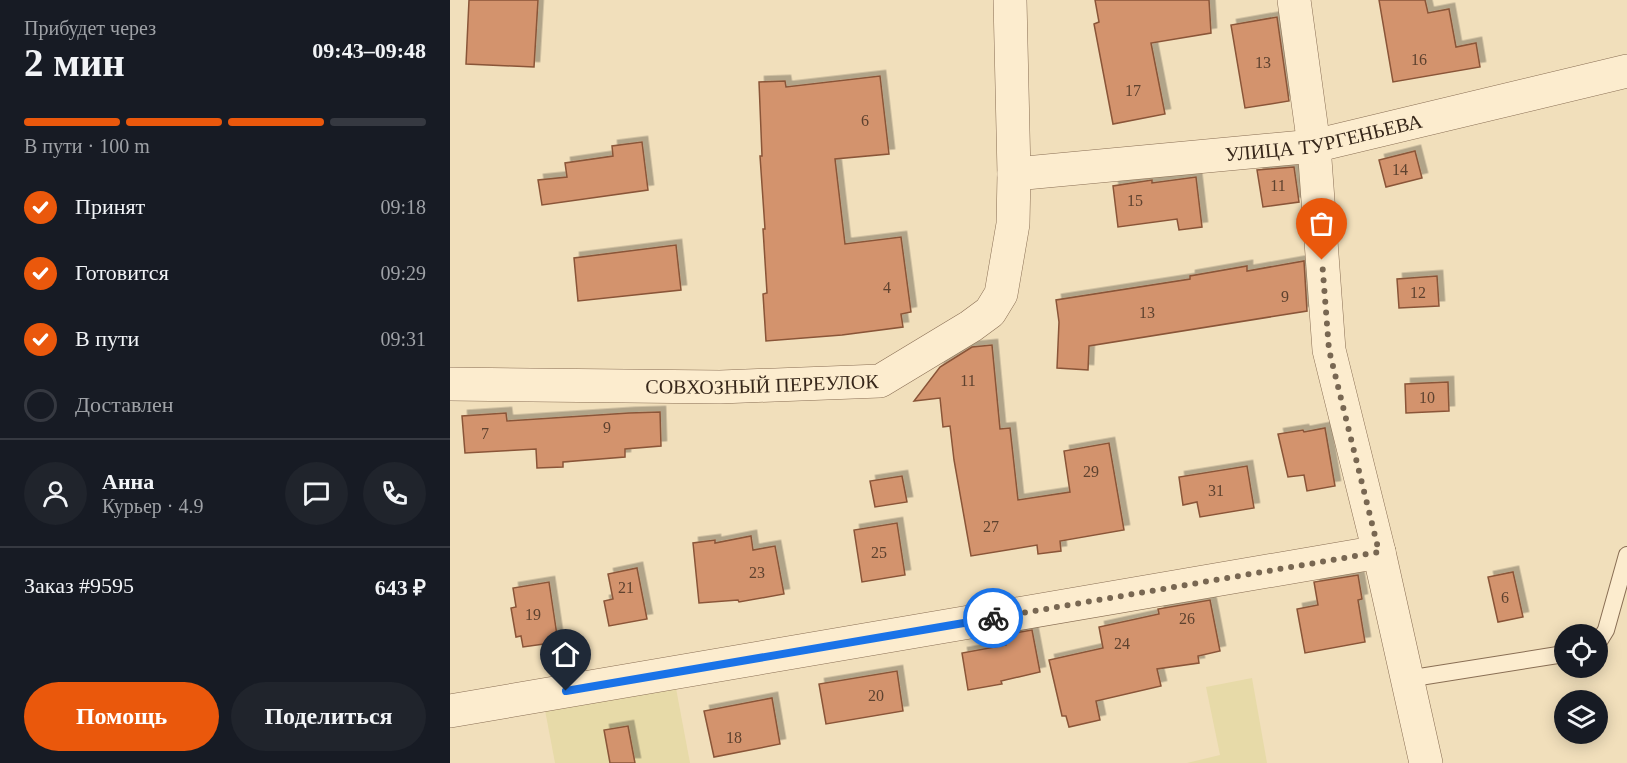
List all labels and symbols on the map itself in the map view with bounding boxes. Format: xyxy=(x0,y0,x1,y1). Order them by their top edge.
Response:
house number: 16 xyxy=(1411,51,1427,68)
house number: 13 xyxy=(1255,54,1271,71)
house number: 17 xyxy=(1125,82,1141,99)
street label: УЛИЦА ТУРГЕНЬЕВА xyxy=(1224,109,1425,165)
house number: 6 xyxy=(861,112,869,129)
house number: 14 xyxy=(1392,161,1408,178)
house number: 11 xyxy=(1270,177,1286,194)
house number: 15 xyxy=(1127,192,1143,209)
pin xyxy=(1296,198,1347,260)
house number: 4 xyxy=(883,279,891,296)
house number: 12 xyxy=(1410,284,1426,301)
house number: 9 xyxy=(1281,288,1289,305)
house number: 13 xyxy=(1139,304,1155,321)
street label: СОВХОЗНЫЙ ПЕРЕУЛОК xyxy=(645,370,880,398)
house number: 11 xyxy=(960,372,976,389)
house number: 10 xyxy=(1419,389,1435,406)
house number: 9 xyxy=(603,419,611,436)
house number: 7 xyxy=(481,425,489,442)
house number: 29 xyxy=(1083,463,1099,480)
house number: 31 xyxy=(1208,482,1224,499)
house number: 27 xyxy=(983,518,999,535)
house number: 25 xyxy=(871,544,887,561)
house number: 23 xyxy=(749,564,765,581)
house number: 21 xyxy=(618,579,634,596)
courier xyxy=(963,588,1023,648)
house number: 6 xyxy=(1501,589,1509,606)
house number: 19 xyxy=(525,606,541,623)
house number: 26 xyxy=(1179,610,1195,627)
pin xyxy=(540,629,591,691)
house number: 24 xyxy=(1114,635,1130,652)
house number: 20 xyxy=(868,687,884,704)
house number: 18 xyxy=(726,729,742,746)

